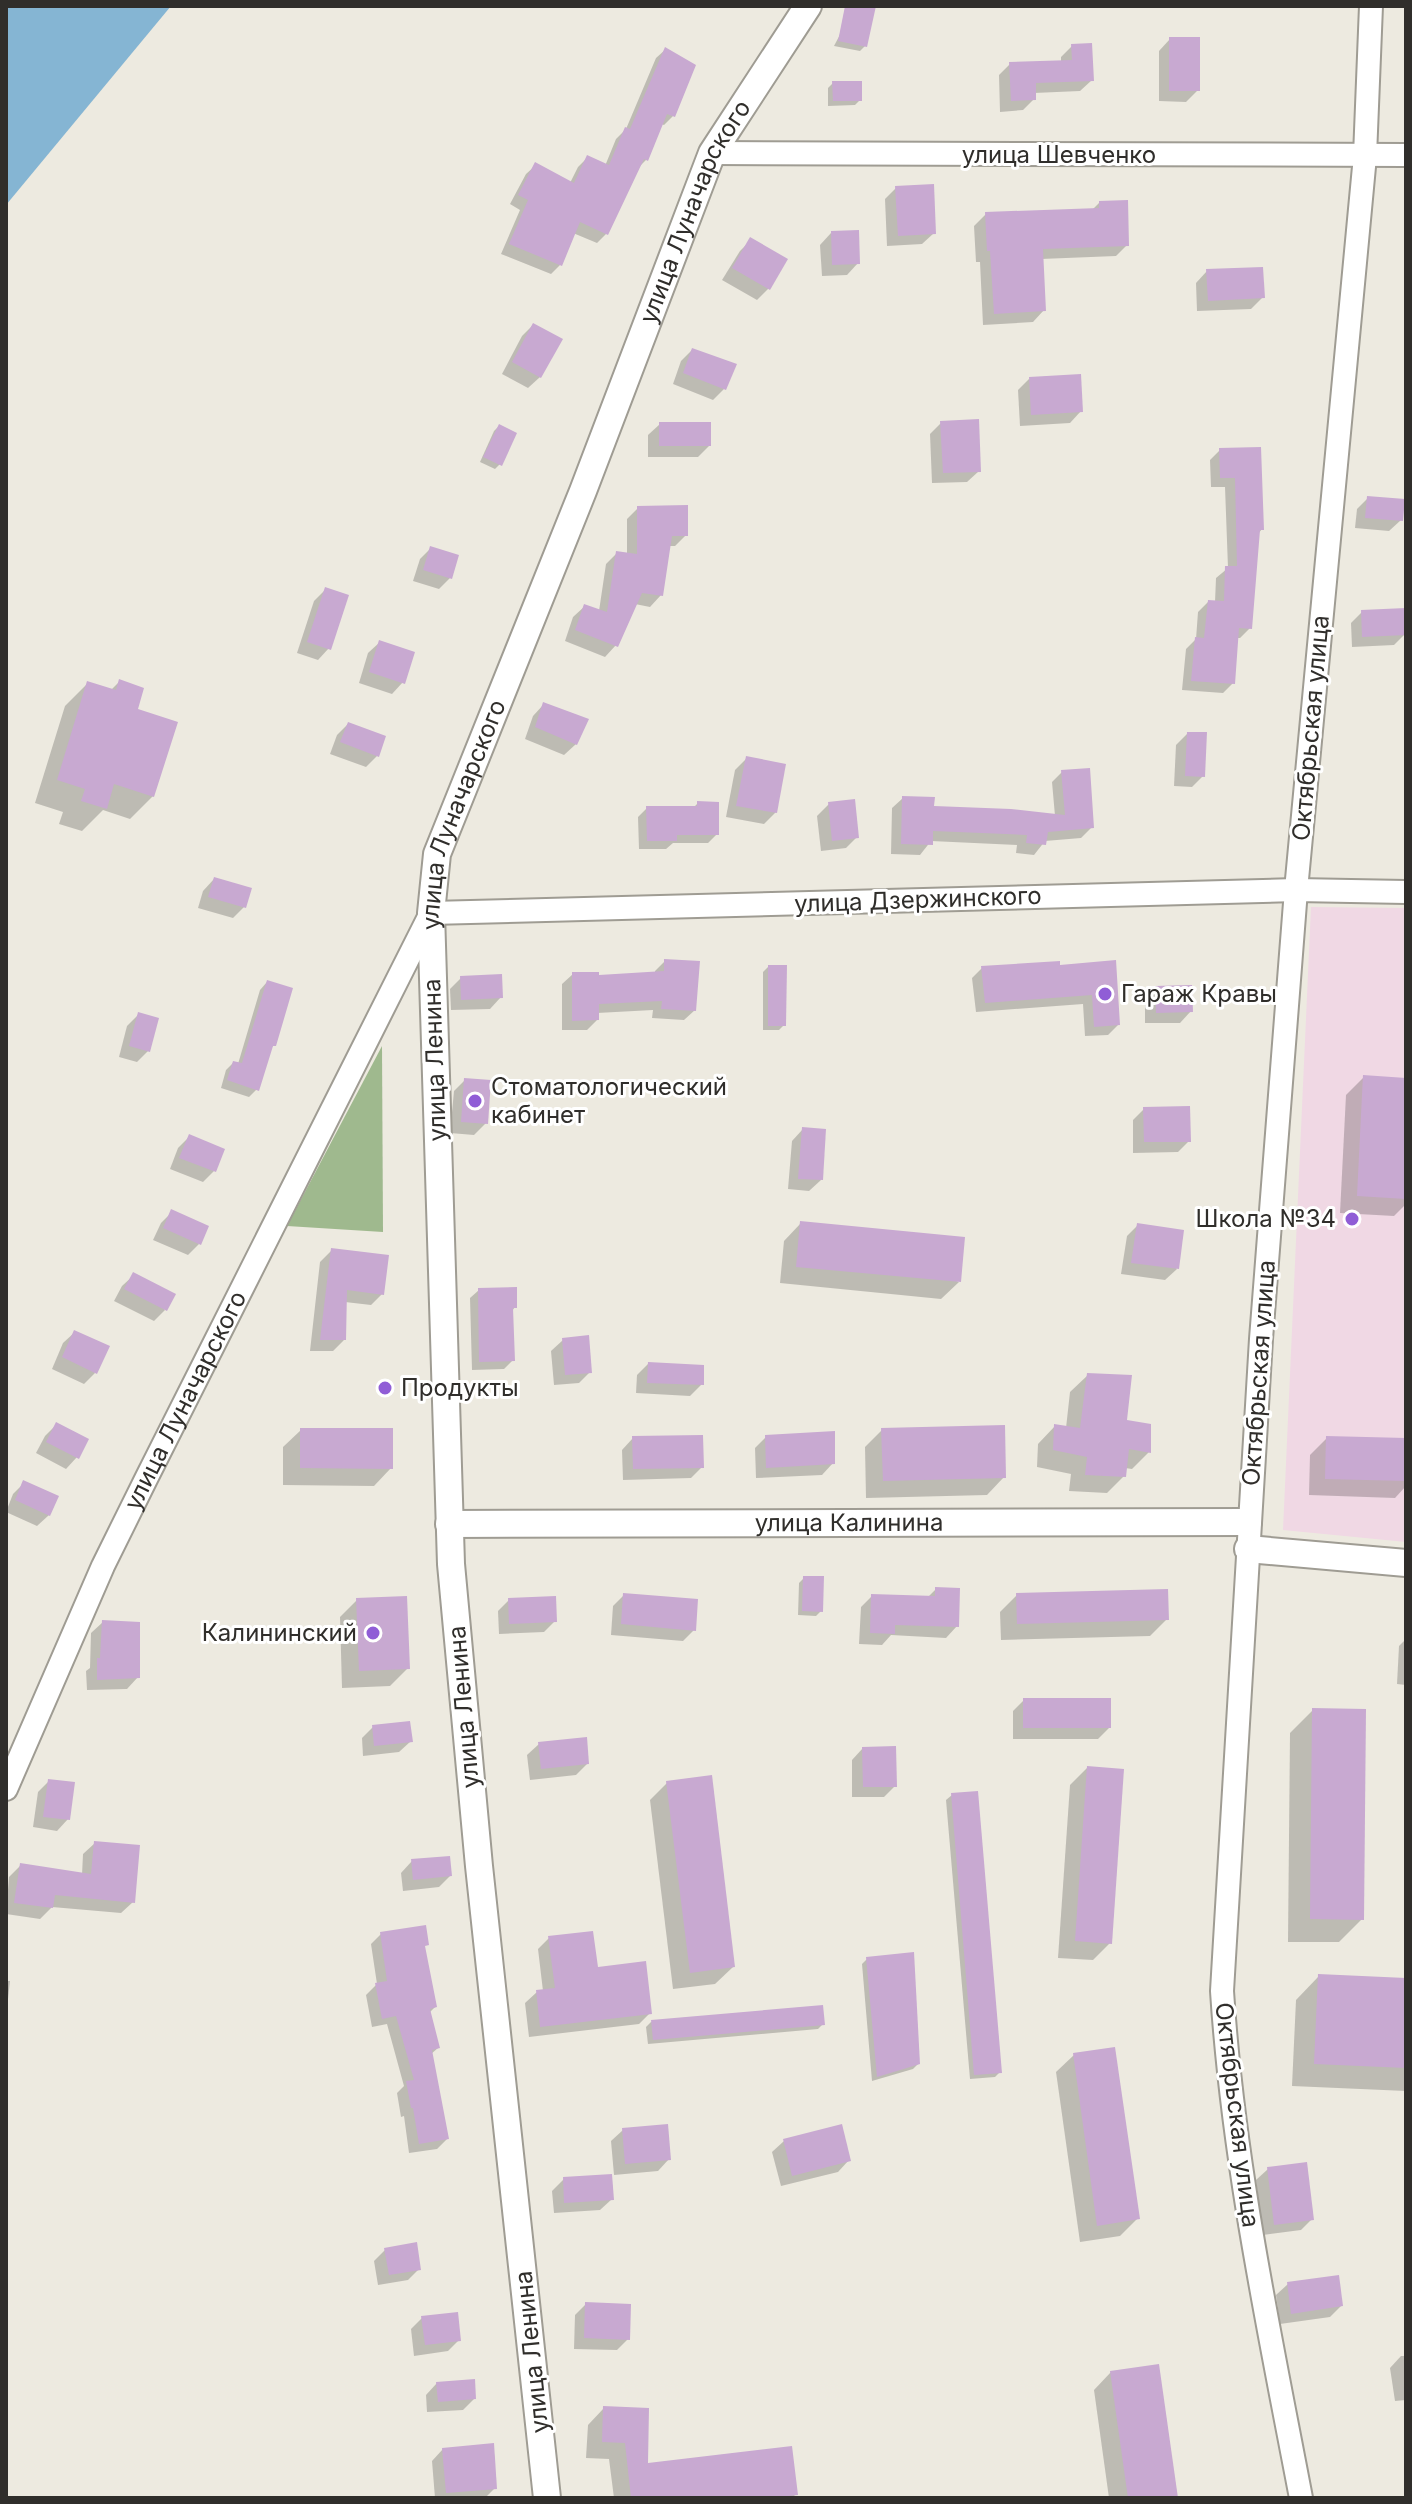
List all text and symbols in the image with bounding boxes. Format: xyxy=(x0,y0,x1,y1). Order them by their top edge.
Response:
street label: улица Луначарского xyxy=(633,94,757,327)
street label: улица Шевченко xyxy=(962,140,1156,169)
street label: Октябрьская улица xyxy=(1286,614,1335,842)
street label: улица Луначарского xyxy=(416,695,512,930)
street label: улица Дзержинского xyxy=(794,881,1042,918)
street label: улица Ленина xyxy=(417,978,452,1142)
place label: Гараж Кравы xyxy=(1121,979,1277,1008)
marker: Гараж Кравы xyxy=(1096,985,1114,1003)
place label: Стоматологический кабинет xyxy=(491,1072,727,1129)
marker: Стоматологический кабинет xyxy=(466,1092,484,1110)
place label: Школа №34 xyxy=(1196,1204,1336,1233)
marker: Школа №34 xyxy=(1343,1210,1361,1228)
street label: Октябрьская улица xyxy=(1236,1259,1281,1487)
street label: улица Луначарского xyxy=(118,1286,252,1515)
place label: Продукты xyxy=(401,1373,519,1402)
marker: Продукты xyxy=(376,1379,394,1397)
street label: улица Калинина xyxy=(755,1508,943,1537)
place label: Калининский xyxy=(202,1618,357,1647)
marker: Калининский xyxy=(364,1624,382,1642)
street label: улица Ленина xyxy=(442,1625,485,1789)
street label: Октябрьская улица xyxy=(1209,2001,1266,2229)
street label: улица Ленина xyxy=(509,2270,554,2435)

